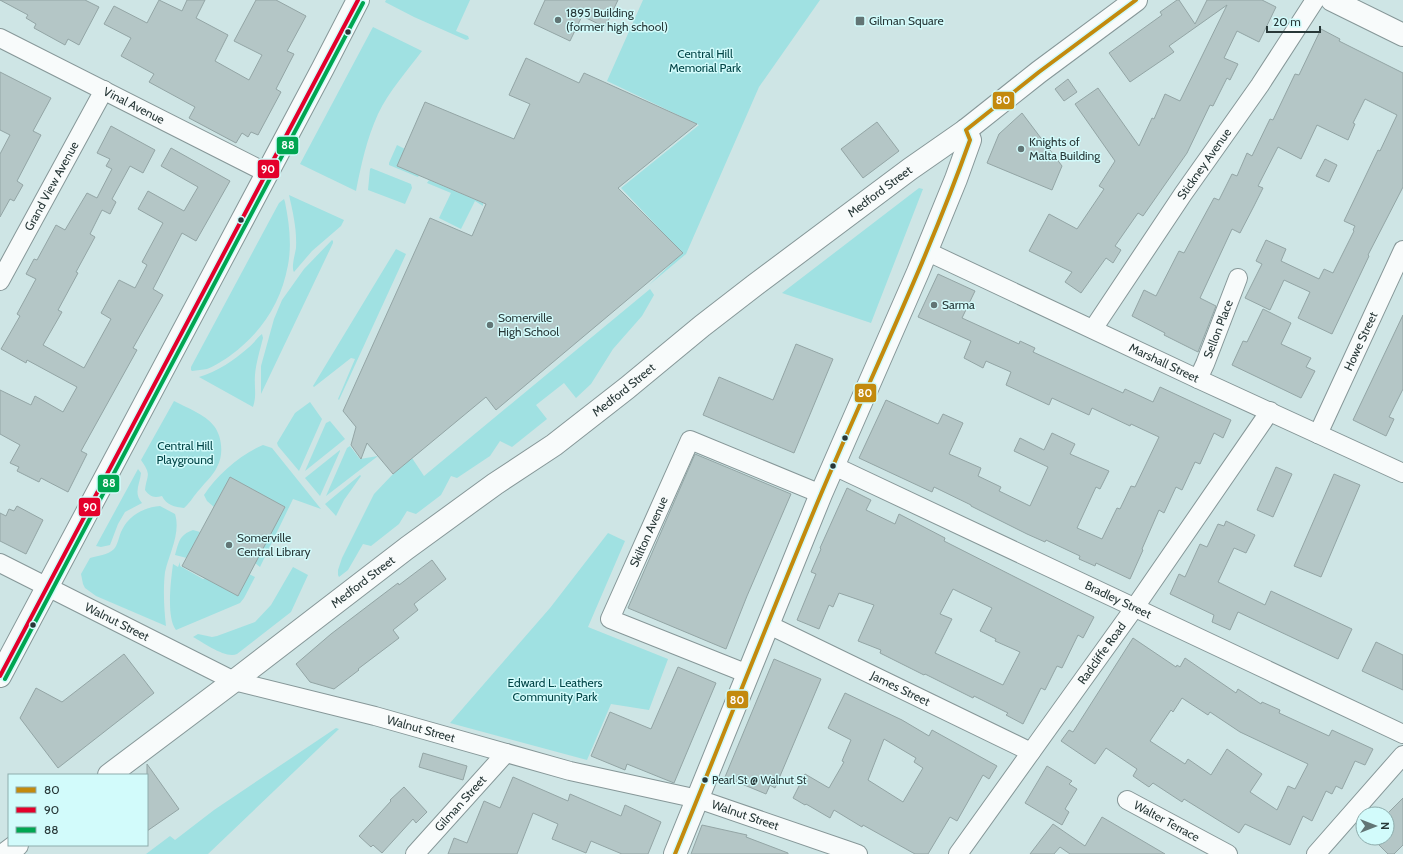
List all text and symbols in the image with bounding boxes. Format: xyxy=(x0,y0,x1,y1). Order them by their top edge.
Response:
place label: 1895 Building (former high school) xyxy=(566,5,668,34)
scale bar xyxy=(1267,8,1320,34)
place label: Gilman Square xyxy=(869,13,944,28)
text: 20 m xyxy=(1273,14,1301,29)
marker: 1895 Building (former high school) xyxy=(553,15,563,25)
marker: Gilman Square xyxy=(854,15,866,27)
unlabelled marker xyxy=(343,27,353,37)
park label: Central Hill Memorial Park xyxy=(669,46,742,75)
street label: Vinal Avenue xyxy=(101,84,167,127)
line badge: 80 xyxy=(992,91,1015,110)
text: 80 xyxy=(996,93,1010,107)
street label: Stickney Avenue xyxy=(1173,125,1234,202)
place label: Knights of Malta Building xyxy=(1029,134,1101,163)
line badge: 88 xyxy=(276,136,299,155)
text: 88 xyxy=(281,138,295,152)
street label: Grand View Avenue xyxy=(21,139,82,233)
marker: Knights of Malta Building xyxy=(1016,144,1026,154)
line badge: 90 xyxy=(257,159,280,179)
text: 90 xyxy=(261,162,275,176)
street label: Medford Street xyxy=(844,162,915,220)
unlabelled marker xyxy=(236,215,246,225)
place label: Sarma xyxy=(942,297,975,312)
street label: Sellon Place xyxy=(1200,297,1236,360)
marker: Sarma xyxy=(929,300,939,310)
street label: Howe Street xyxy=(1340,309,1380,373)
place label: Somerville High School xyxy=(498,310,559,339)
marker: Somerville High School xyxy=(485,320,495,330)
street label: Marshall Street xyxy=(1127,340,1202,385)
street label: Medford Street xyxy=(589,360,658,419)
line badge: 80 xyxy=(854,383,877,403)
text: 80 xyxy=(858,386,872,400)
unlabelled marker xyxy=(840,433,850,443)
park label: Central Hill Playground xyxy=(156,438,214,467)
unlabelled marker xyxy=(828,461,838,471)
line badge: 88 xyxy=(97,474,120,493)
text: 88 xyxy=(102,476,116,490)
street label: Skilton Avenue xyxy=(626,494,671,569)
line badge: 90 xyxy=(78,497,101,517)
text: 90 xyxy=(83,500,97,514)
place label: Somerville Central Library xyxy=(237,530,311,559)
marker: Somerville Central Library xyxy=(224,540,234,550)
street label: Medford Street xyxy=(328,552,398,611)
street label: Bradley Street xyxy=(1083,577,1154,621)
street label: Walnut Street xyxy=(83,599,152,644)
street label: Radcliffe Road xyxy=(1074,619,1129,687)
unlabelled marker xyxy=(28,620,38,630)
street label: James Street xyxy=(868,667,933,709)
park label: Edward L. Leathers Community Park xyxy=(508,675,602,704)
line badge: 80 xyxy=(726,690,749,709)
text: 80 xyxy=(730,693,744,707)
street label: Walnut Street xyxy=(385,712,457,745)
street label: Gilman Street xyxy=(431,772,489,834)
place label: Pearl St @ Walnut St xyxy=(712,773,807,787)
legend xyxy=(8,774,148,846)
marker: Pearl St @ Walnut St xyxy=(700,775,710,785)
text: 80 xyxy=(44,782,60,797)
street label: Walnut Street xyxy=(710,796,781,833)
street label: Walter Terrace xyxy=(1131,797,1202,844)
text: 90 xyxy=(44,802,59,817)
north arrow xyxy=(1355,806,1395,846)
text: 88 xyxy=(44,822,59,837)
text: N xyxy=(1378,822,1392,830)

